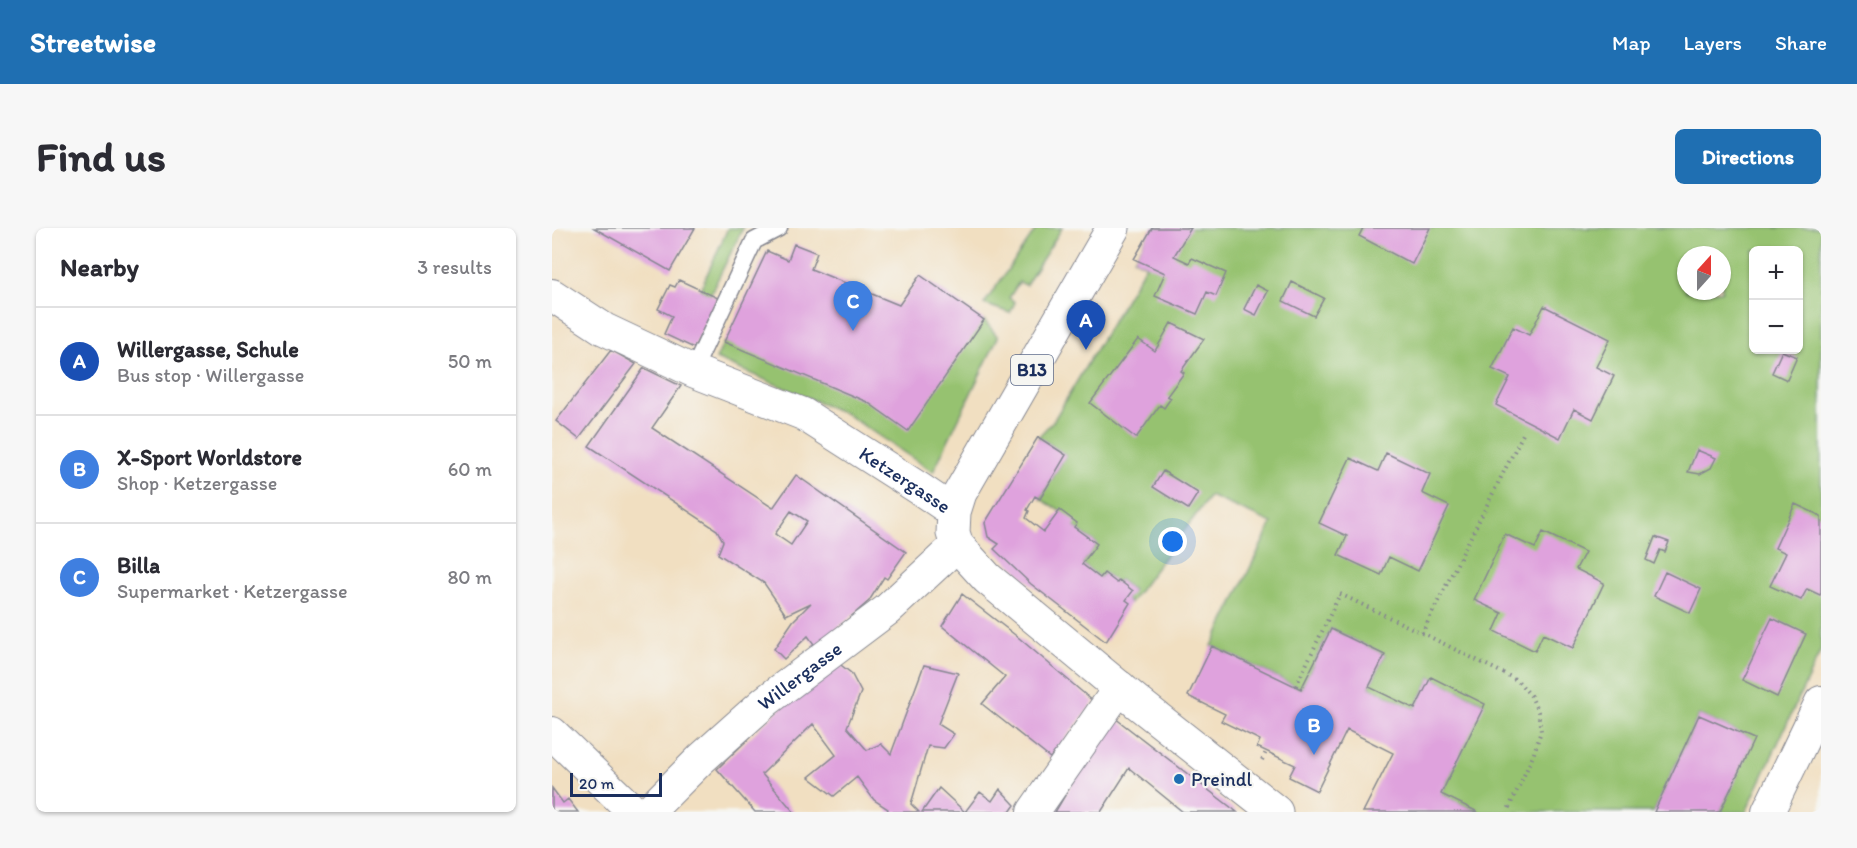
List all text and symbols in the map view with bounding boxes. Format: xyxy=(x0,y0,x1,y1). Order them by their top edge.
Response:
text: Streetwise xyxy=(30,25,156,59)
text: Map xyxy=(1612,30,1651,55)
text: Layers xyxy=(1684,30,1742,55)
text: Share xyxy=(1775,30,1827,55)
button: Directions xyxy=(1675,129,1821,184)
text: Find us xyxy=(36,131,166,182)
north arrow xyxy=(1677,246,1731,300)
map controls xyxy=(1749,246,1803,354)
button: + xyxy=(1749,246,1803,300)
text: Nearby xyxy=(60,251,139,283)
text: 3 results xyxy=(417,255,492,279)
pin: C xyxy=(834,282,872,331)
pin: A xyxy=(1066,300,1106,350)
button: − xyxy=(1749,300,1803,354)
text: Willergasse, Schule xyxy=(117,336,299,363)
text: A xyxy=(73,349,86,373)
text: 50 m xyxy=(448,349,492,373)
road number: B13 xyxy=(1011,355,1053,385)
text: Bus stop · Willergasse xyxy=(117,363,304,387)
street label: Ketzergasse xyxy=(855,441,955,518)
text: X-Sport Worldstore xyxy=(117,444,302,471)
text: B xyxy=(73,457,86,481)
text: 60 m xyxy=(448,457,492,481)
text: Shop · Ketzergasse xyxy=(117,471,277,495)
your location xyxy=(1158,527,1187,556)
text: Billa xyxy=(117,552,160,579)
text: C xyxy=(73,565,86,589)
text: 80 m xyxy=(447,565,492,589)
text: Supermarket · Ketzergasse xyxy=(117,579,347,603)
street label: Willergasse xyxy=(753,636,846,715)
pin: B xyxy=(1294,706,1334,755)
place label: Preindl xyxy=(1191,767,1253,791)
scale bar xyxy=(570,770,662,798)
marker: Preindl xyxy=(1172,772,1186,786)
text: 20 m xyxy=(579,774,614,793)

